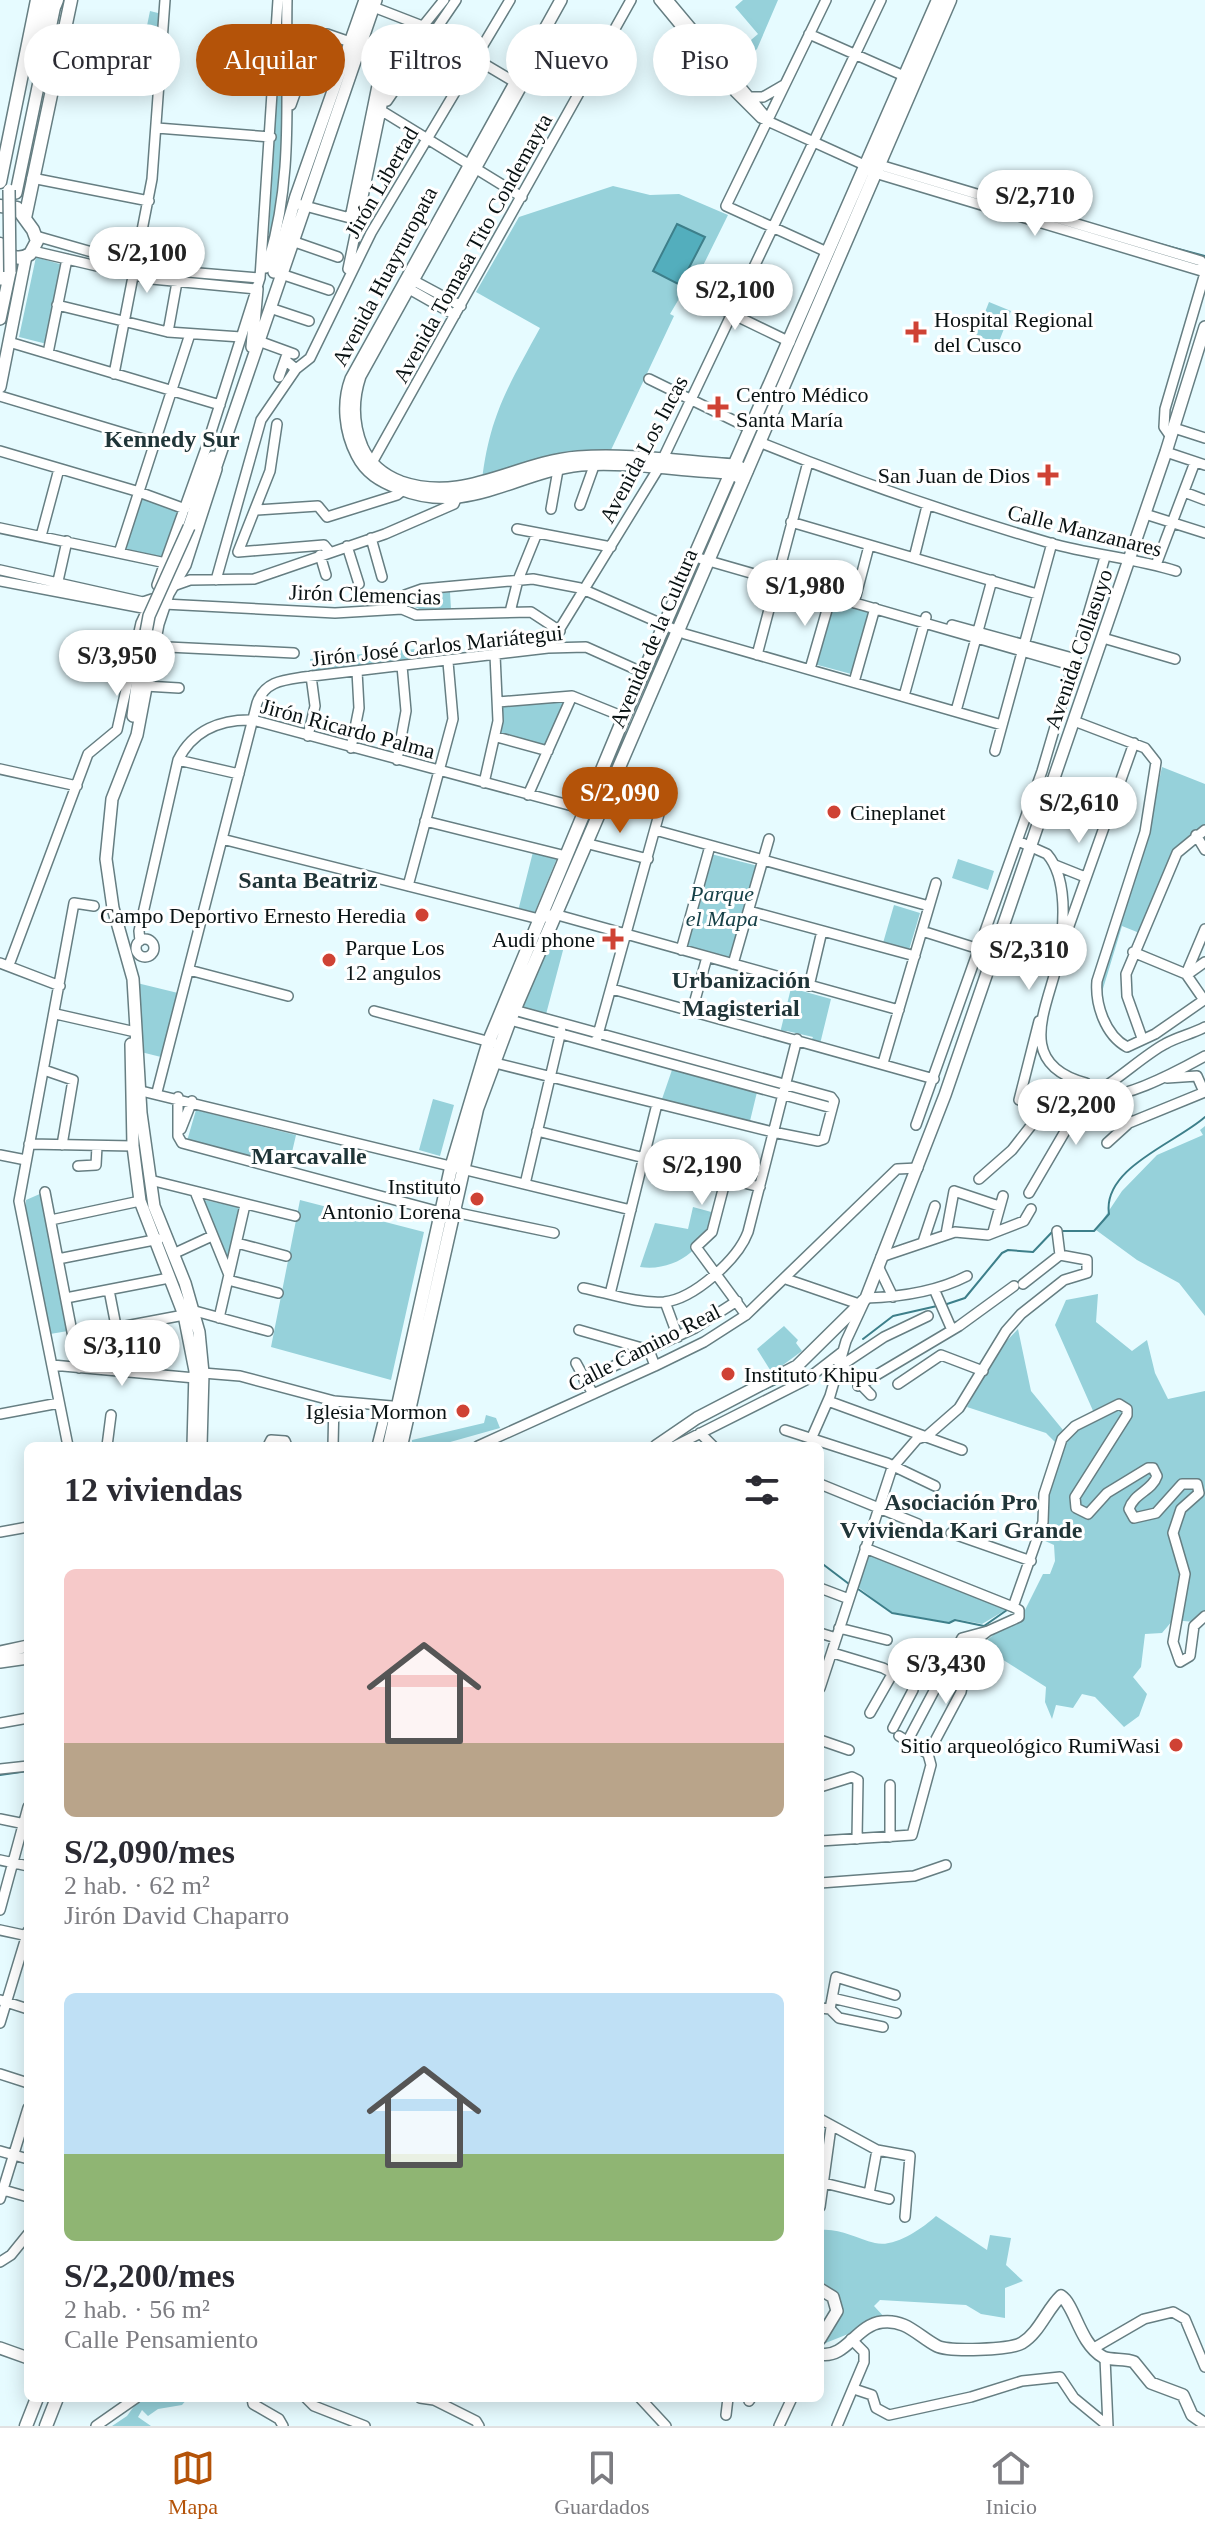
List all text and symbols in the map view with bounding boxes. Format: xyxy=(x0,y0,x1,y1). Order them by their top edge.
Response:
chip: Comprar xyxy=(24,24,180,96)
chip: Alquilar xyxy=(196,24,345,96)
chip: Filtros xyxy=(361,24,490,96)
chip: Nuevo xyxy=(506,24,637,96)
chip: Piso xyxy=(653,24,757,96)
street label: Avenida Tomasa Tito Condemayta xyxy=(388,109,557,387)
street label: Jirón Libertad xyxy=(340,122,423,242)
pin: S/2,710 xyxy=(961,170,1109,238)
text: S/2,710 xyxy=(995,181,1075,210)
street label: Avenida Huayruropata xyxy=(327,182,442,370)
pin: S/2,100 xyxy=(73,227,221,295)
text: S/2,100 xyxy=(107,238,187,267)
pin: S/2,100 xyxy=(661,264,809,332)
text: S/2,100 xyxy=(695,275,775,304)
place label: Hospital Regional del Cusco xyxy=(934,307,1093,357)
marker: Hospital Regional del Cusco xyxy=(905,321,927,343)
street label: Avenida Los Incas xyxy=(594,371,693,527)
place label: Centro Médico Santa María xyxy=(736,382,869,432)
marker: Centro Médico Santa María xyxy=(707,396,729,418)
district label: Kennedy Sur xyxy=(104,426,240,452)
place label: San Juan de Dios xyxy=(878,463,1030,488)
marker: San Juan de Dios xyxy=(1037,464,1059,486)
street label: Calle Manzanares xyxy=(1005,499,1165,562)
street label: Avenida de la Cultura xyxy=(604,545,703,731)
pin: S/1,980 xyxy=(731,560,879,628)
street label: Avenida Collasuyo xyxy=(1039,566,1118,732)
text: S/1,980 xyxy=(765,571,845,600)
street label: Jirón Clemencias xyxy=(289,579,441,610)
street label: Jirón José Carlos Mariátegui xyxy=(310,620,564,671)
pin: S/3,950 xyxy=(43,630,191,698)
text: S/3,950 xyxy=(77,641,157,670)
street label: Jirón Ricardo Palma xyxy=(258,693,438,764)
pin: S/2,090 xyxy=(546,767,694,835)
pin: S/2,610 xyxy=(1005,777,1153,845)
text: S/2,090 xyxy=(580,778,660,807)
text: S/2,610 xyxy=(1039,788,1119,817)
place label: Cineplanet xyxy=(850,800,945,825)
marker: Cineplanet xyxy=(825,803,843,821)
district label: Santa Beatriz xyxy=(238,867,378,893)
park label: Parque el Mapa xyxy=(686,881,758,931)
place label: Campo Deportivo Ernesto Heredia xyxy=(100,903,406,928)
marker: Campo Deportivo Ernesto Heredia xyxy=(413,906,431,924)
pin: S/2,310 xyxy=(955,924,1103,992)
place label: Audi phone xyxy=(492,927,595,952)
marker: Audi phone xyxy=(602,928,624,950)
place label: Parque Los 12 angulos xyxy=(345,935,445,985)
text: S/2,310 xyxy=(989,935,1069,964)
marker: Parque Los 12 angulos xyxy=(320,951,338,969)
district label: Urbanización Magisterial xyxy=(672,967,810,1021)
pin: S/2,200 xyxy=(1002,1079,1150,1147)
text: S/2,200 xyxy=(1036,1090,1116,1119)
pin: S/2,190 xyxy=(628,1139,776,1207)
district label: Marcavalle xyxy=(251,1143,367,1169)
text: S/2,190 xyxy=(662,1150,742,1179)
place label: Instituto Antonio Lorena xyxy=(321,1174,461,1224)
marker: Instituto Antonio Lorena xyxy=(468,1190,486,1208)
street label: Calle Camino Real xyxy=(564,1298,724,1397)
pin: S/3,110 xyxy=(48,1320,196,1388)
text: S/3,110 xyxy=(83,1331,161,1360)
place label: Instituto Khipu xyxy=(744,1362,878,1387)
marker: Instituto Khipu xyxy=(719,1365,737,1383)
place label: Iglesia Mormon xyxy=(306,1399,447,1424)
marker: Iglesia Mormon xyxy=(454,1402,472,1420)
icon: filters xyxy=(740,1468,784,1512)
text: 12 viviendas xyxy=(64,1471,243,1508)
district label: Asociación Pro Vvivienda Kari Grande xyxy=(840,1489,1083,1543)
icon: home xyxy=(352,1621,496,1765)
pin: S/3,430 xyxy=(872,1638,1020,1706)
text: S/3,430 xyxy=(906,1649,986,1678)
place label: Sitio arqueológico RumiWasi xyxy=(900,1733,1160,1758)
marker: Sitio arqueológico RumiWasi xyxy=(1167,1736,1185,1754)
text: S/2,090/mes xyxy=(64,1833,235,1870)
text: 2 hab. · 62 m² xyxy=(64,1871,210,1900)
text: Jirón David Chaparro xyxy=(64,1901,289,1930)
icon: home xyxy=(352,2045,496,2189)
text: S/2,200/mes xyxy=(64,2257,235,2294)
text: 2 hab. · 56 m² xyxy=(64,2295,210,2324)
text: Calle Pensamiento xyxy=(64,2325,258,2354)
tab: Mapa xyxy=(168,2446,218,2520)
tab: Guardados xyxy=(554,2446,650,2520)
tab: Inicio xyxy=(986,2446,1037,2520)

